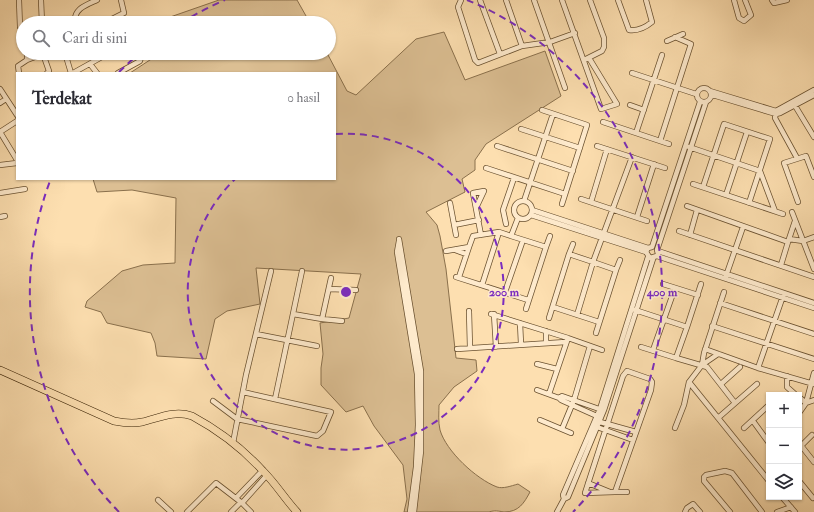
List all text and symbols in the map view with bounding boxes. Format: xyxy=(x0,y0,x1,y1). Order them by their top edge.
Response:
search box xyxy=(16,16,336,60)
icon: search xyxy=(30,27,52,49)
text: Cari di sini xyxy=(62,29,127,48)
text: Terdekat xyxy=(32,88,92,109)
text: 0 hasil xyxy=(287,90,320,106)
centre of rings xyxy=(339,285,353,299)
text: 200 m xyxy=(489,285,520,300)
text: 400 m xyxy=(646,285,678,300)
map controls xyxy=(766,392,802,500)
button: + xyxy=(766,392,802,428)
button: − xyxy=(766,428,802,464)
button: layers xyxy=(766,464,802,500)

